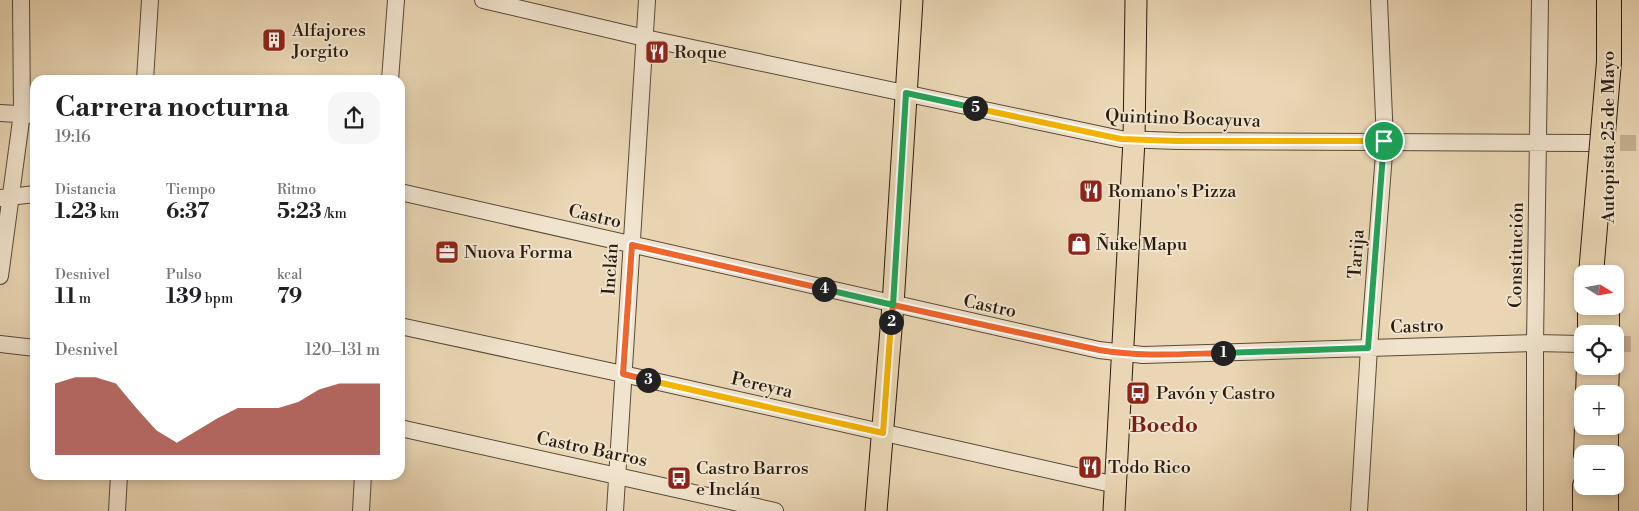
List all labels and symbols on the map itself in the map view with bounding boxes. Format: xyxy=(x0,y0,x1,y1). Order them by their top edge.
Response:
place label: Alfajores Jorgito xyxy=(291,19,366,63)
building icon: Alfajores Jorgito xyxy=(261,27,287,53)
restaurant icon: Roque xyxy=(644,39,670,65)
place label: Roque xyxy=(674,41,727,64)
street label: Autopista 25 de Mayo xyxy=(1597,51,1620,224)
pin: 5 xyxy=(962,96,988,120)
street label: Quintino Bocayuva xyxy=(1105,104,1262,133)
pin xyxy=(1363,120,1405,162)
restaurant icon: Romano's Pizza xyxy=(1078,178,1104,204)
place label: Romano's Pizza xyxy=(1108,180,1237,203)
street label: Castro xyxy=(566,199,624,234)
street label: Constitución xyxy=(1504,202,1529,308)
street label: Tarija xyxy=(1343,228,1370,280)
shop icon: Ñuke Mapu xyxy=(1066,231,1092,257)
place label: Ñuke Mapu xyxy=(1096,232,1188,256)
office icon: Nuova Forma xyxy=(434,239,460,265)
place label: Nuova Forma xyxy=(464,241,573,264)
street label: Inclán xyxy=(597,242,624,296)
north arrow xyxy=(1574,265,1624,315)
pin: 4 xyxy=(812,276,836,302)
street label: Castro xyxy=(961,290,1018,323)
pin: 2 xyxy=(878,310,904,334)
street label: Castro xyxy=(1390,314,1444,339)
pin: 1 xyxy=(1210,340,1236,366)
street label: Pereyra xyxy=(729,367,796,404)
pin: 3 xyxy=(636,368,660,392)
bus stop icon: Pavón y Castro xyxy=(1125,380,1151,406)
place label: Pavón y Castro xyxy=(1156,382,1275,405)
district label: Boedo xyxy=(1130,412,1198,439)
street label: Castro Barros xyxy=(534,427,650,472)
restaurant icon: Todo Rico xyxy=(1077,454,1103,480)
place label: Todo Rico xyxy=(1108,456,1191,479)
place label: Castro Barros e Inclán xyxy=(696,457,809,501)
bus stop icon: Castro Barros e Inclán xyxy=(666,465,692,491)

